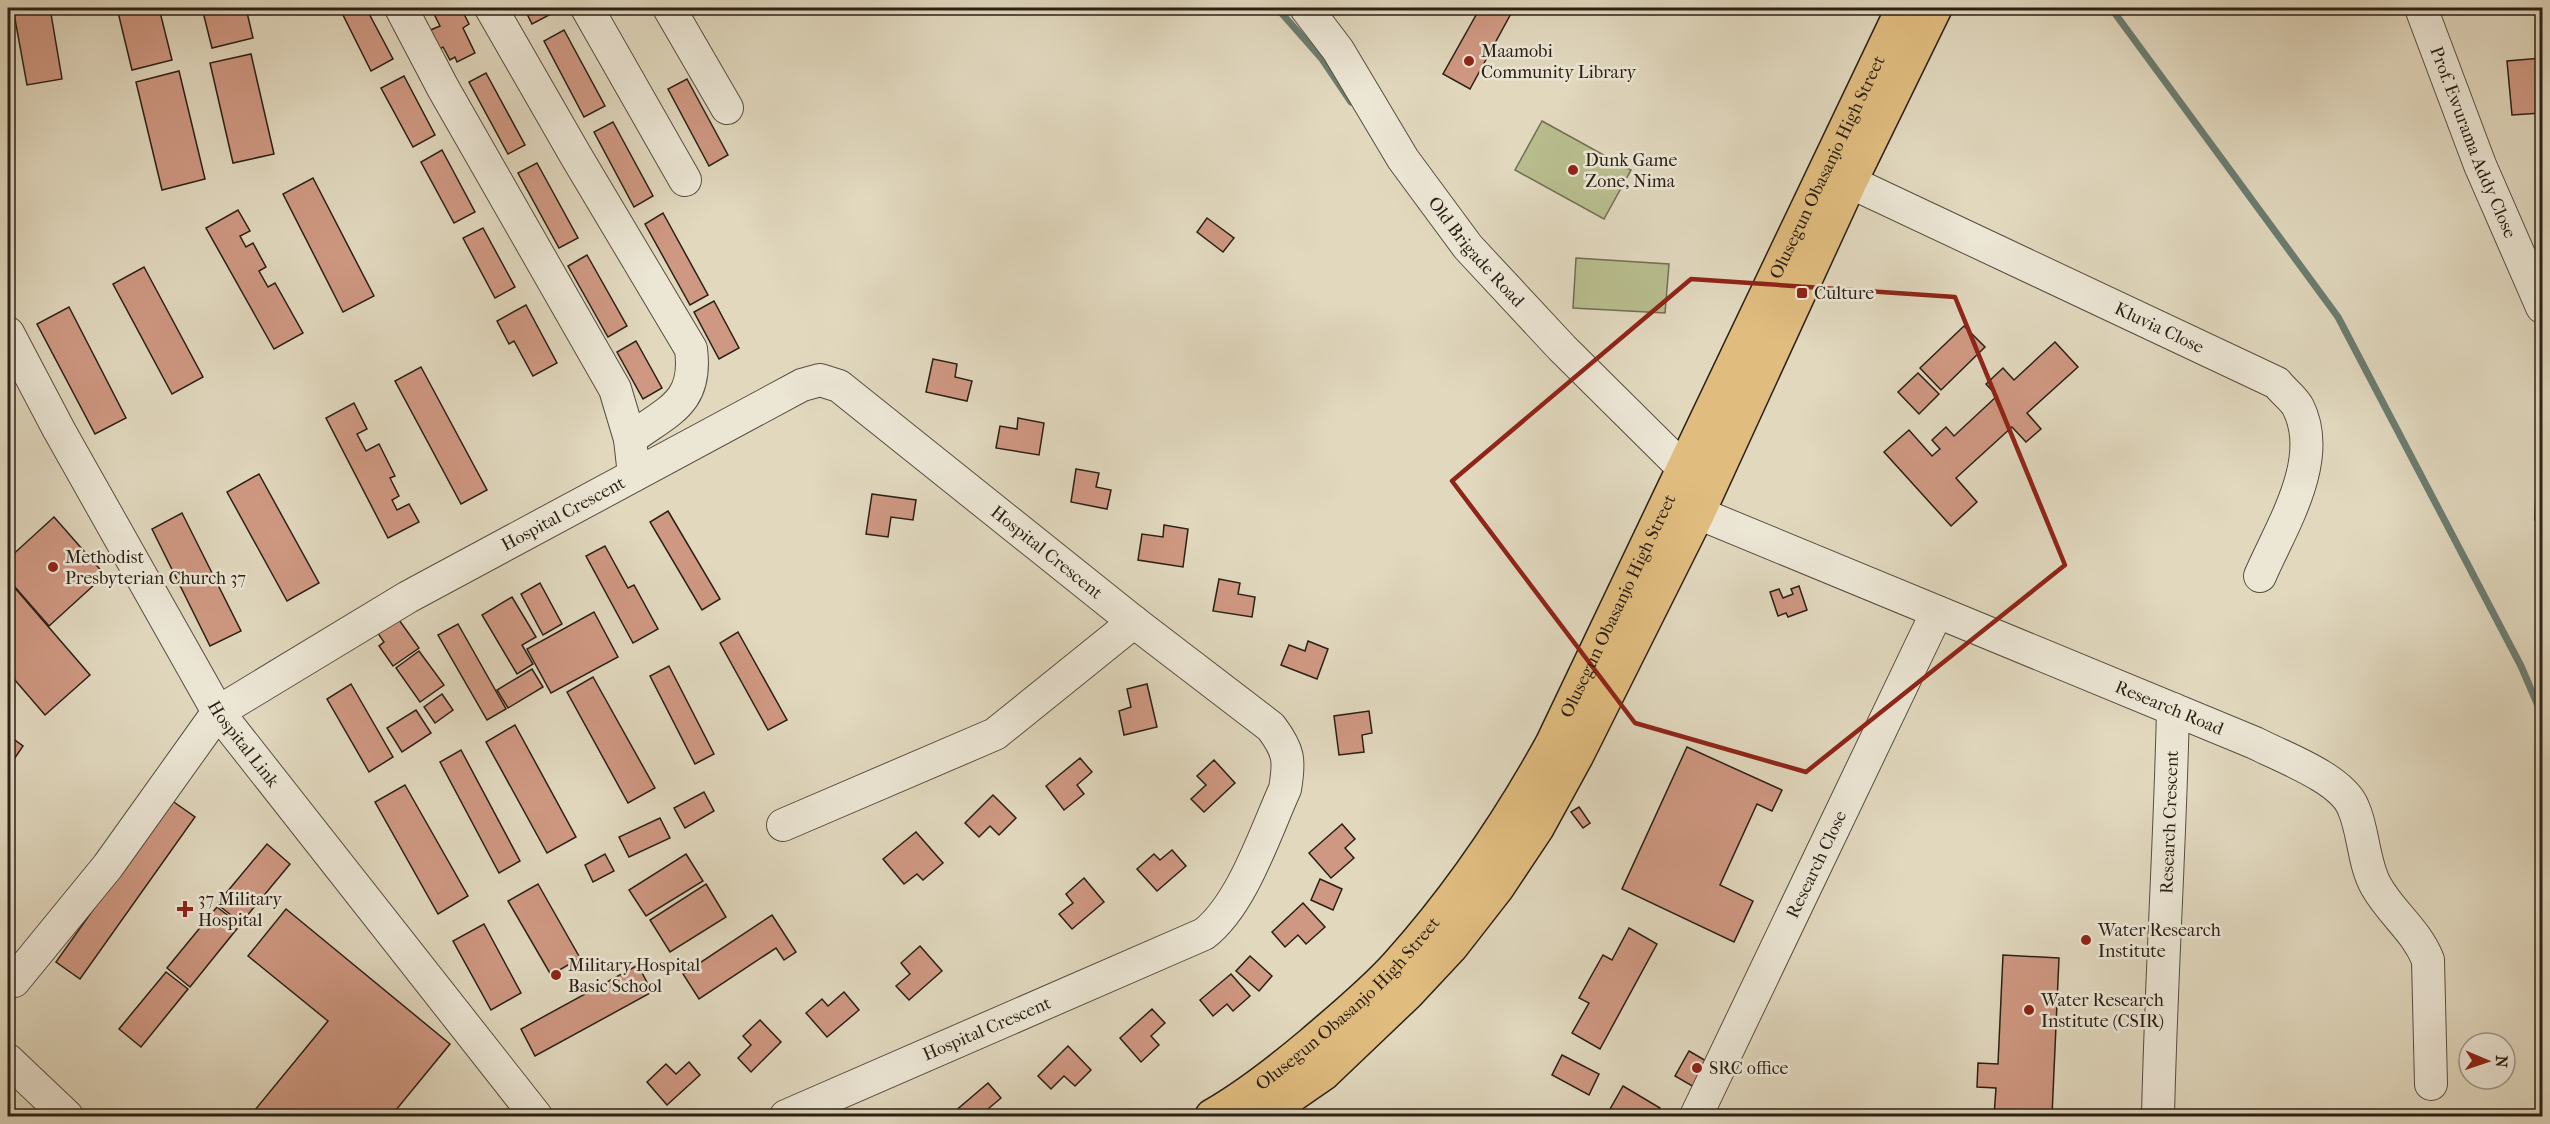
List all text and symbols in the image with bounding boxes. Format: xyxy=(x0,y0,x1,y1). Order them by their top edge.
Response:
place label: Maamobi Community Library xyxy=(1481,41,1638,83)
street label: Prof. Ewurama Addy Close xyxy=(2426,43,2521,241)
street label: Olusegun Obasanjo High Street xyxy=(1765,52,1890,282)
marker: Maamobi Community Library xyxy=(1462,54,1476,68)
place label: Dunk Game Zone, Nima xyxy=(1585,150,1677,192)
marker: Dunk Game Zone, Nima xyxy=(1566,163,1580,177)
street label: Old Brigade Road xyxy=(1424,192,1529,311)
place label: Culture xyxy=(1814,283,1874,304)
marker: Culture xyxy=(1795,286,1809,300)
street label: Kluvia Close xyxy=(2111,298,2208,358)
street label: Hospital Crescent xyxy=(498,472,629,555)
street label: Olusegun Obasanjo High Street xyxy=(1556,490,1680,721)
street label: Hospital Crescent xyxy=(987,501,1107,604)
place label: Methodist Presbyterian Church 37 xyxy=(65,547,246,589)
marker: Methodist Presbyterian Church 37 xyxy=(46,560,60,574)
street label: Research Road xyxy=(2112,676,2227,739)
street label: Hospital Link xyxy=(203,697,284,792)
street label: Research Crescent xyxy=(2156,749,2182,895)
street label: Research Close xyxy=(1782,807,1851,921)
place label: 37 Military Hospital xyxy=(198,889,283,931)
marker: 37 Military Hospital xyxy=(176,900,194,918)
street label: Olusegun Obasanjo High Street xyxy=(1251,912,1444,1095)
place label: Water Research Institute xyxy=(2097,920,2221,962)
marker: Water Research Institute xyxy=(2079,933,2093,947)
place label: Military Hospital Basic School xyxy=(568,955,700,997)
marker: Military Hospital Basic School xyxy=(549,968,563,982)
place label: Water Research Institute (CSIR) xyxy=(2040,990,2164,1032)
street label: Hospital Crescent xyxy=(920,992,1055,1065)
marker: Water Research Institute (CSIR) xyxy=(2022,1003,2036,1017)
north arrow xyxy=(2457,1031,2517,1091)
text: N xyxy=(2492,1055,2511,1069)
place label: SRC office xyxy=(1709,1058,1789,1079)
marker: SRC office xyxy=(1690,1061,1704,1075)

